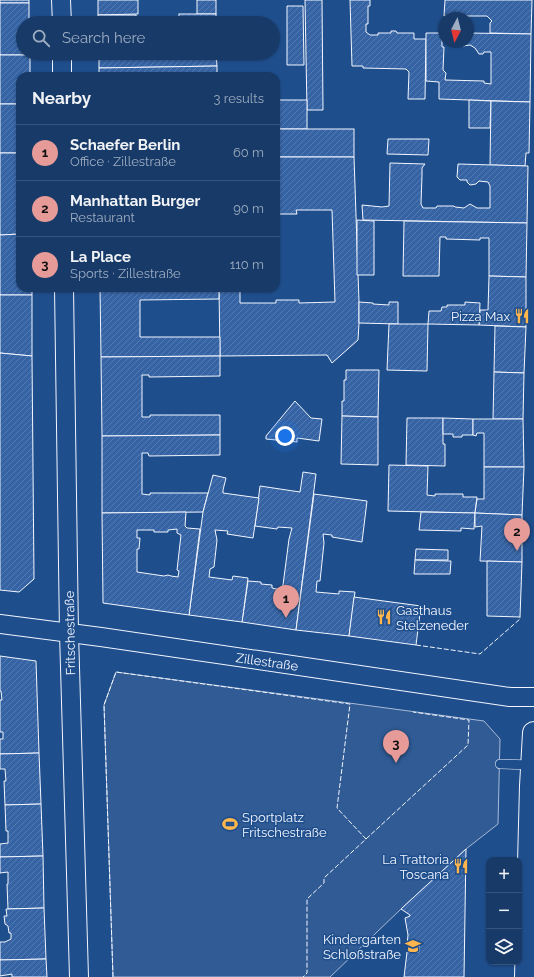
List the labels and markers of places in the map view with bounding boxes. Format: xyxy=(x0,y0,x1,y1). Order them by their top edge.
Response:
restaurant icon: Pizza Max xyxy=(513,307,531,325)
place label: Pizza Max xyxy=(451,309,510,324)
pin: 2 xyxy=(504,518,530,551)
pin: 1 xyxy=(273,585,299,618)
place label: Gasthaus Stelzeneder xyxy=(396,603,469,633)
restaurant icon: Gasthaus Stelzeneder xyxy=(375,608,393,626)
pin: 3 xyxy=(383,730,409,763)
place label: Sportplatz Fritschestraße xyxy=(242,810,327,840)
sports icon: Sportplatz Fritschestraße xyxy=(221,815,239,833)
place label: La Trattoria Toscana xyxy=(382,852,449,882)
restaurant icon: La Trattoria Toscana xyxy=(452,857,470,875)
place label: Kindergarten Schloßstraße xyxy=(323,932,401,962)
school or university icon: Kindergarten Schloßstraße xyxy=(404,937,422,955)

